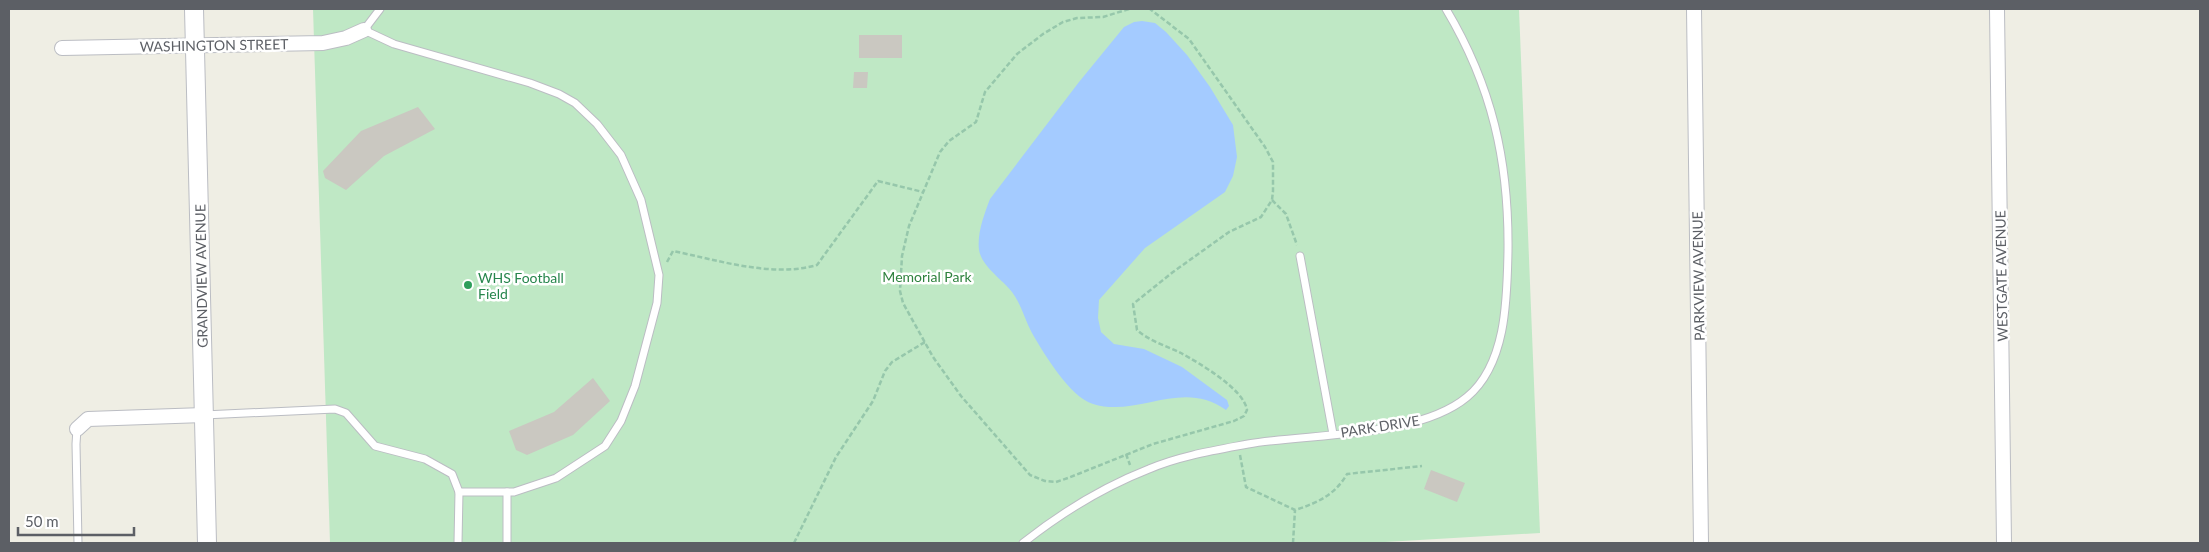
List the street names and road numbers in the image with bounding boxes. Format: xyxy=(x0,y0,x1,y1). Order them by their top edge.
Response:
street label: WASHINGTON STREET xyxy=(139,35,289,55)
street label: GRANDVIEW AVENUE xyxy=(191,204,211,348)
street label: WESTGATE AVENUE xyxy=(1991,210,2011,342)
street label: PARKVIEW AVENUE xyxy=(1688,211,1708,341)
street label: PARK DRIVE xyxy=(1339,411,1421,441)

